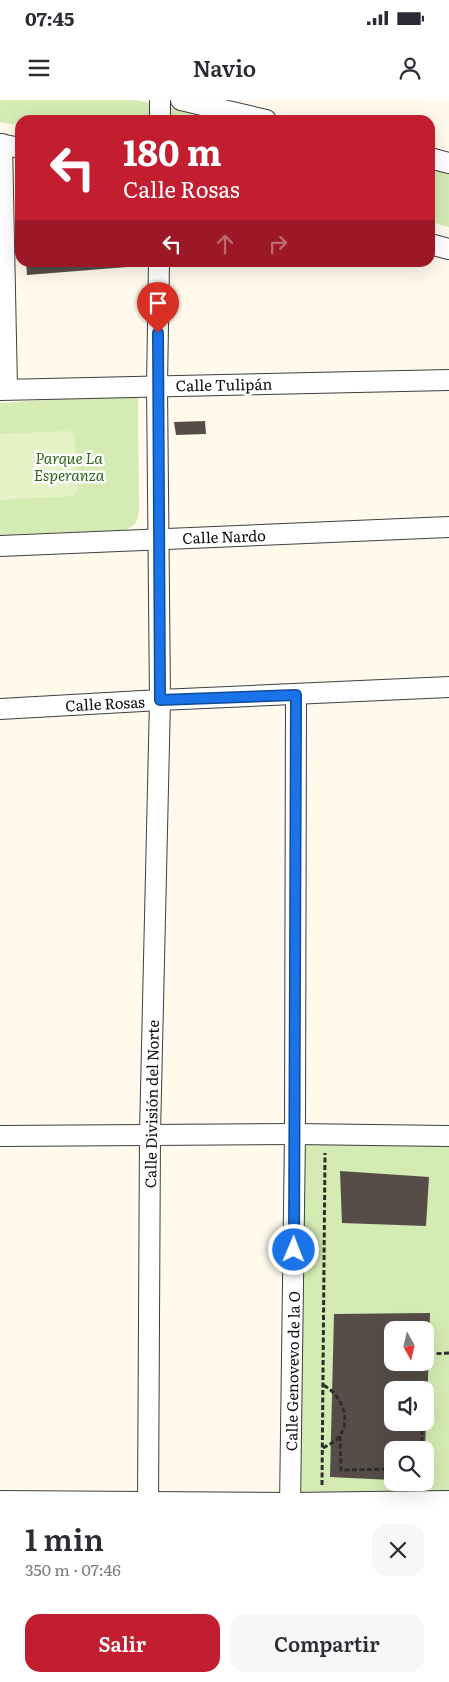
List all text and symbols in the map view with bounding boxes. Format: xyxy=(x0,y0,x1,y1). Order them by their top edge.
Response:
text: 07:45 xyxy=(25,4,74,32)
text: Navio xyxy=(193,51,256,84)
icon: menu xyxy=(25,54,53,82)
icon: person xyxy=(396,54,424,82)
text: 180 m xyxy=(123,125,222,177)
icon: left xyxy=(40,135,105,200)
text: Calle Rosas xyxy=(123,172,240,205)
icon: left xyxy=(158,230,186,258)
icon: ahead xyxy=(211,230,239,258)
icon: right xyxy=(264,230,292,258)
pin xyxy=(137,282,179,333)
icon: arrive xyxy=(144,289,172,317)
street label: Calle Tulipán xyxy=(176,372,273,396)
park label: Parque La Esperanza xyxy=(34,446,105,486)
street label: Calle Nardo xyxy=(182,523,266,549)
street label: Calle Rosas xyxy=(65,689,146,717)
street label: Calle División del Norte xyxy=(138,1019,164,1188)
position arrow xyxy=(267,1223,319,1275)
street label: Calle Genovevo de la O xyxy=(279,1291,305,1451)
north arrow xyxy=(384,1321,434,1371)
map controls xyxy=(384,1321,434,1491)
button: sound xyxy=(384,1381,434,1431)
button: search xyxy=(384,1441,434,1491)
text: 1 min xyxy=(25,1516,104,1560)
button: close xyxy=(372,1524,424,1576)
text: 350 m · 07:46 xyxy=(25,1557,121,1581)
button: Salir xyxy=(25,1614,220,1672)
button: Compartir xyxy=(230,1614,424,1672)

